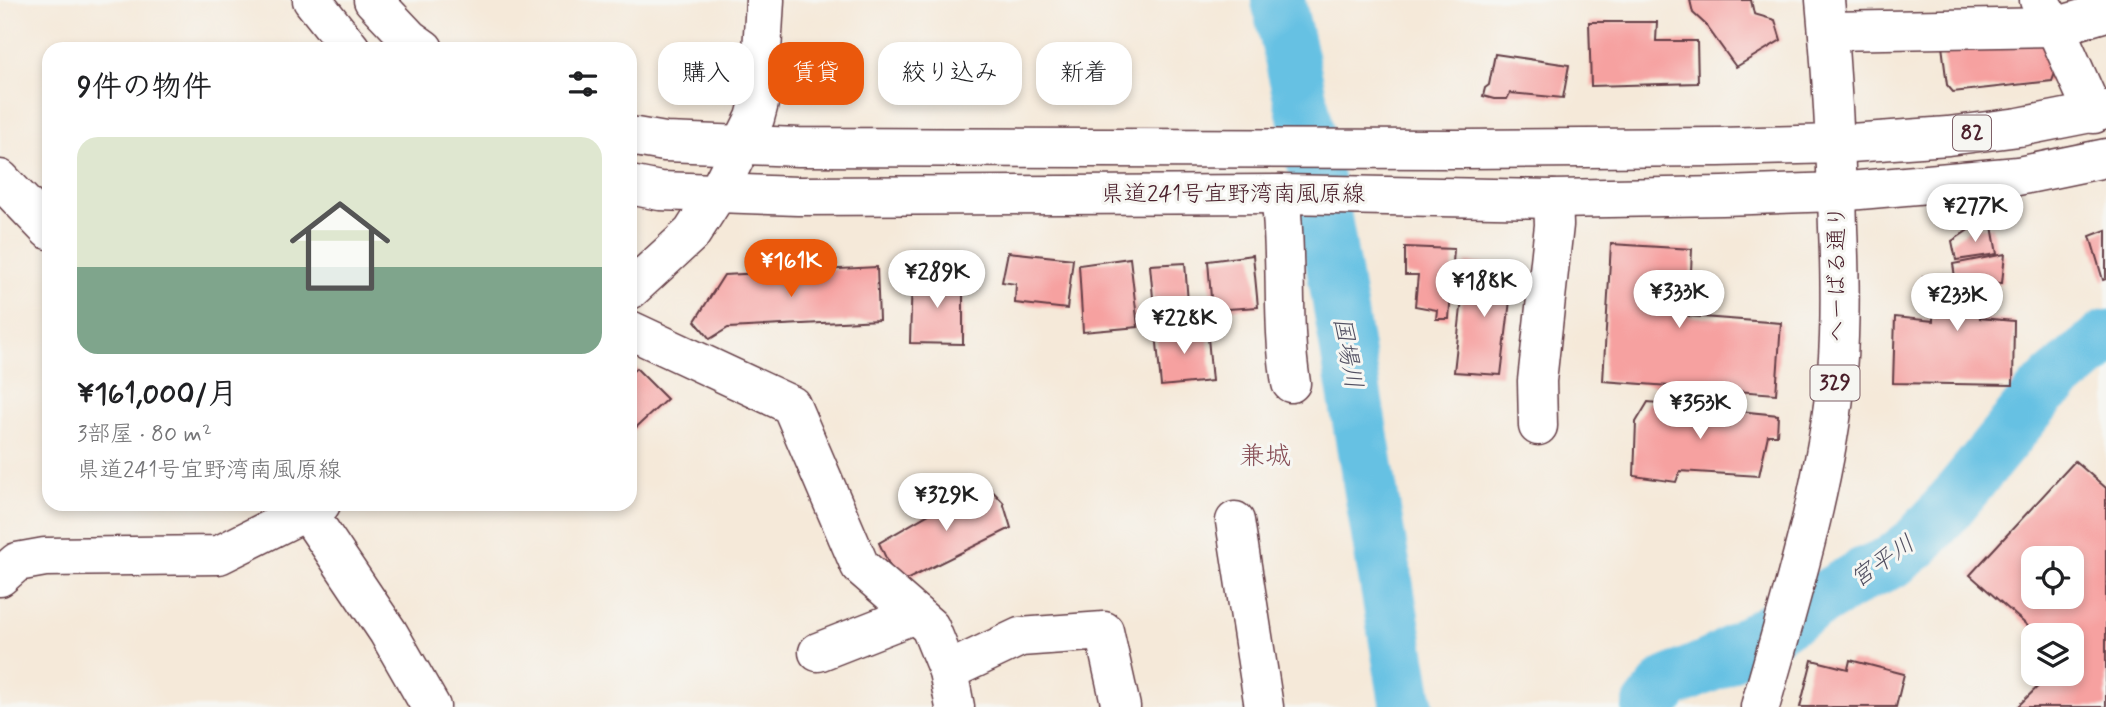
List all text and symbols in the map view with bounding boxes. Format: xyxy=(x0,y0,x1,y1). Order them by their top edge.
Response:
chip: 購入 xyxy=(658,42,754,105)
chip: 賃貸 xyxy=(768,42,864,105)
chip: 絞り込み xyxy=(878,42,1022,105)
chip: 新着 xyxy=(1036,42,1132,105)
icon: filters xyxy=(564,65,602,103)
text: 9件の物件 xyxy=(77,68,212,107)
road number: 82 xyxy=(1953,116,1991,150)
street label: 県道241号宜野湾南風原線 xyxy=(1101,180,1365,210)
icon: home xyxy=(277,183,403,309)
pin: ¥277K xyxy=(1926,184,2024,244)
text: ¥277K xyxy=(1942,192,2008,222)
street label: へーばる通り xyxy=(1823,205,1853,343)
pin: ¥161K xyxy=(742,240,840,299)
text: ¥161K xyxy=(760,247,822,277)
pin: ¥289K xyxy=(888,250,986,310)
text: ¥289K xyxy=(904,258,970,288)
pin: ¥188K xyxy=(1435,260,1533,319)
text: ¥188K xyxy=(1452,267,1516,297)
pin: ¥333K xyxy=(1630,270,1728,330)
pin: ¥233K xyxy=(1908,274,2006,333)
text: ¥333K xyxy=(1650,278,1709,308)
text: ¥233K xyxy=(1927,281,1987,311)
pin: ¥228K xyxy=(1135,296,1233,356)
text: ¥228K xyxy=(1151,304,1217,334)
water label: 国場川 xyxy=(1325,315,1369,391)
road number: 329 xyxy=(1811,366,1860,400)
text: ¥161,000/月 xyxy=(77,375,238,414)
pin: ¥353K xyxy=(1651,382,1749,441)
text: ¥353K xyxy=(1669,389,1731,419)
text: 3部屋 · 80 m² xyxy=(77,420,212,450)
district label: 兼城 xyxy=(1239,440,1291,474)
text: 県道241号宜野湾南風原線 xyxy=(77,456,341,486)
pin: ¥329K xyxy=(897,474,995,533)
text: ¥329K xyxy=(914,481,978,511)
water label: 宮平川 xyxy=(1845,529,1921,595)
map controls xyxy=(2021,546,2084,686)
button: locate xyxy=(2021,546,2084,609)
button: layers xyxy=(2021,623,2084,686)

